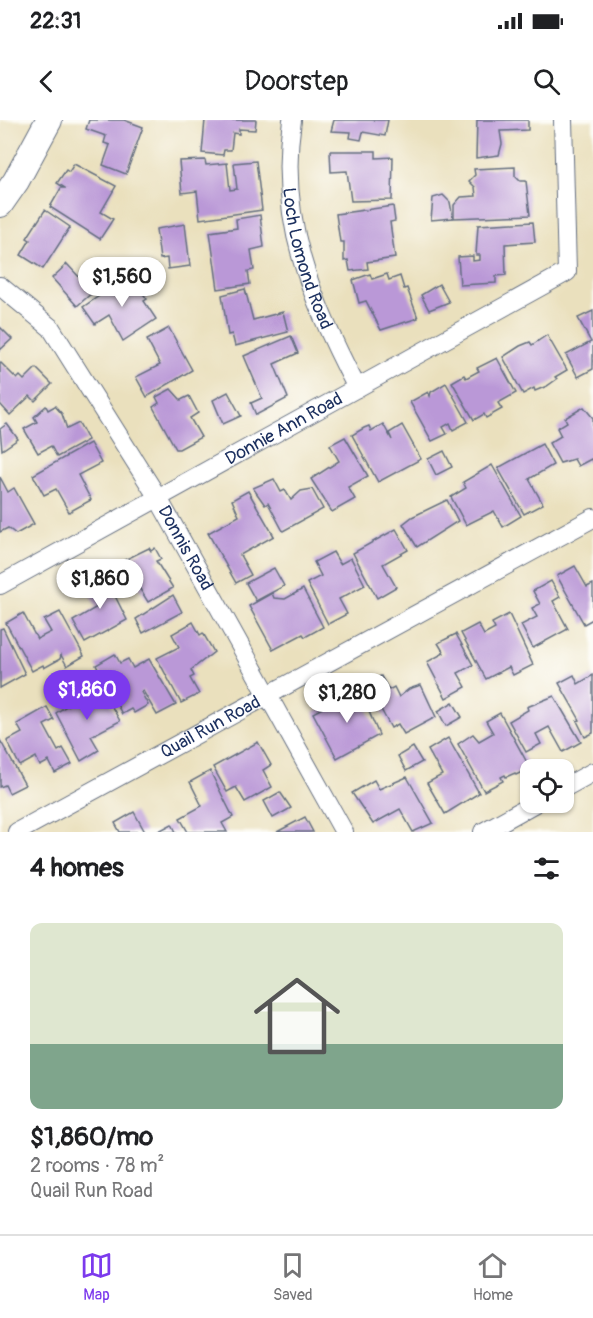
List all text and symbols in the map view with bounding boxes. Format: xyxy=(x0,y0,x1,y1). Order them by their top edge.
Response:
text: 22:31 xyxy=(30,7,81,35)
icon: back xyxy=(30,65,63,98)
text: Doorstep xyxy=(244,65,349,98)
icon: search xyxy=(530,65,563,98)
street label: Loch Lomond Road xyxy=(278,187,338,333)
pin: $1,560 xyxy=(73,257,171,308)
text: $1,560 xyxy=(92,264,152,289)
street label: Donnie Ann Road xyxy=(221,387,346,470)
street label: Donnis Road xyxy=(153,501,219,594)
pin: $1,860 xyxy=(51,559,149,610)
text: $1,860 xyxy=(70,566,130,591)
pin: $1,860 xyxy=(38,670,136,721)
pin: $1,280 xyxy=(298,673,396,724)
text: $1,860 xyxy=(57,677,117,702)
text: $1,280 xyxy=(318,680,376,705)
street label: Quail Run Road xyxy=(156,690,264,763)
map controls xyxy=(520,759,574,813)
button: locate xyxy=(520,759,574,813)
text: 4 homes xyxy=(30,852,124,884)
icon: filters xyxy=(530,852,563,885)
icon: home xyxy=(243,962,351,1070)
text: $1,860/mo xyxy=(30,1121,153,1153)
text: 2 rooms · 78 m² xyxy=(30,1153,164,1178)
text: Quail Run Road xyxy=(30,1178,153,1203)
tab: Map xyxy=(80,1249,113,1305)
tab: Saved xyxy=(273,1249,313,1305)
tab: Home xyxy=(473,1249,513,1305)

